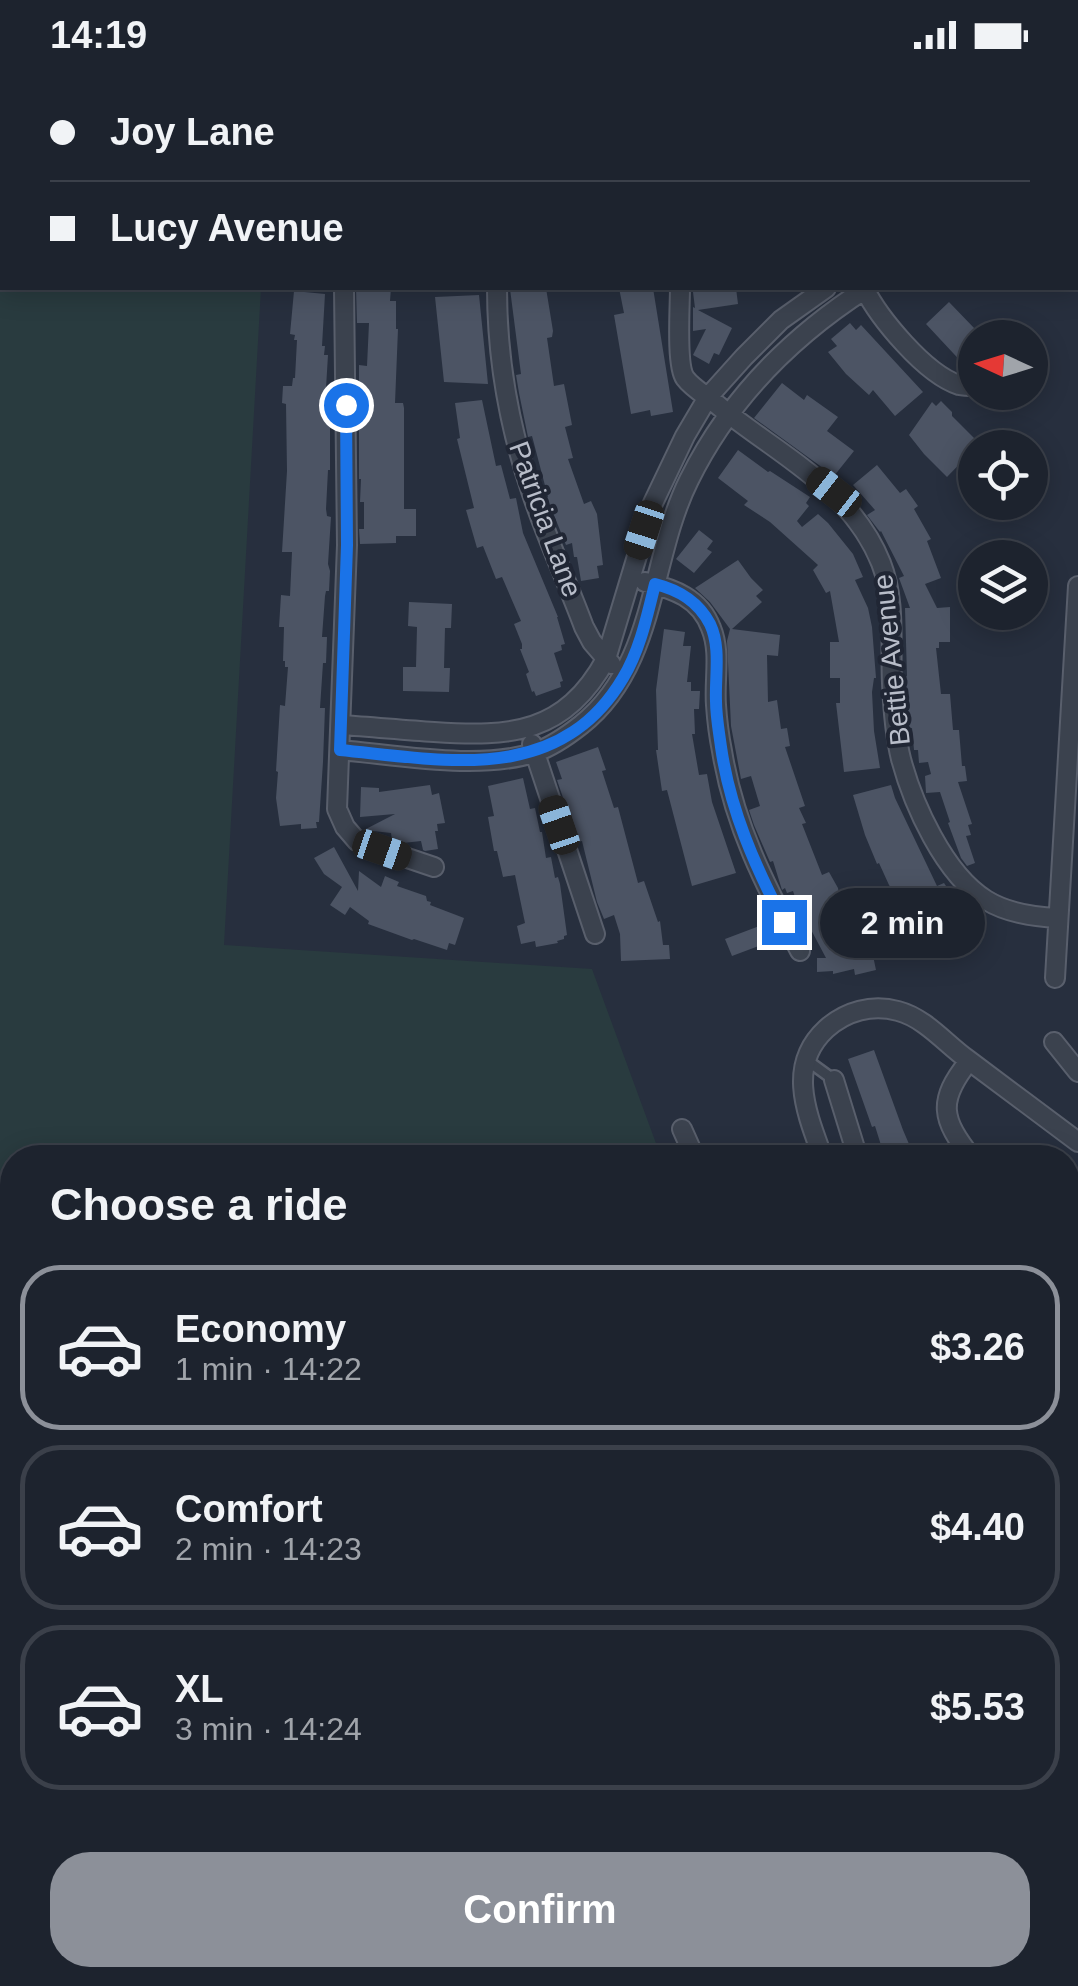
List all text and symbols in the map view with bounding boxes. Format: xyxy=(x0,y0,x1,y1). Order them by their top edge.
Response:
text: 14:19 xyxy=(50,14,147,56)
text: Joy Lane xyxy=(110,111,275,153)
text: Lucy Avenue xyxy=(110,207,344,249)
north arrow xyxy=(958,320,1048,410)
map controls xyxy=(958,320,1048,630)
route start xyxy=(324,383,369,428)
button: locate xyxy=(958,430,1048,520)
street label: Patricia Lane xyxy=(503,437,588,601)
car xyxy=(801,462,867,522)
car xyxy=(620,497,668,563)
button: layers xyxy=(958,540,1048,630)
street label: Bettie Avenue xyxy=(867,573,916,747)
car xyxy=(535,792,583,858)
car xyxy=(349,826,415,874)
callout: 2 min xyxy=(819,887,984,957)
route end xyxy=(762,900,807,945)
text: 2 min xyxy=(861,905,944,941)
text: Choose a ride xyxy=(50,1179,348,1230)
icon: car xyxy=(55,1303,145,1393)
text: Economy xyxy=(175,1308,346,1350)
text: $3.26 xyxy=(930,1326,1025,1368)
text: 1 min · 14:22 xyxy=(175,1351,362,1387)
icon: car xyxy=(55,1483,145,1573)
text: Comfort xyxy=(175,1488,323,1530)
text: $4.40 xyxy=(930,1506,1025,1548)
text: 2 min · 14:23 xyxy=(175,1531,362,1567)
icon: car xyxy=(55,1663,145,1753)
text: XL xyxy=(175,1668,224,1710)
text: $5.53 xyxy=(930,1686,1025,1728)
text: 3 min · 14:24 xyxy=(175,1711,362,1747)
button: Confirm xyxy=(50,1852,1030,1967)

